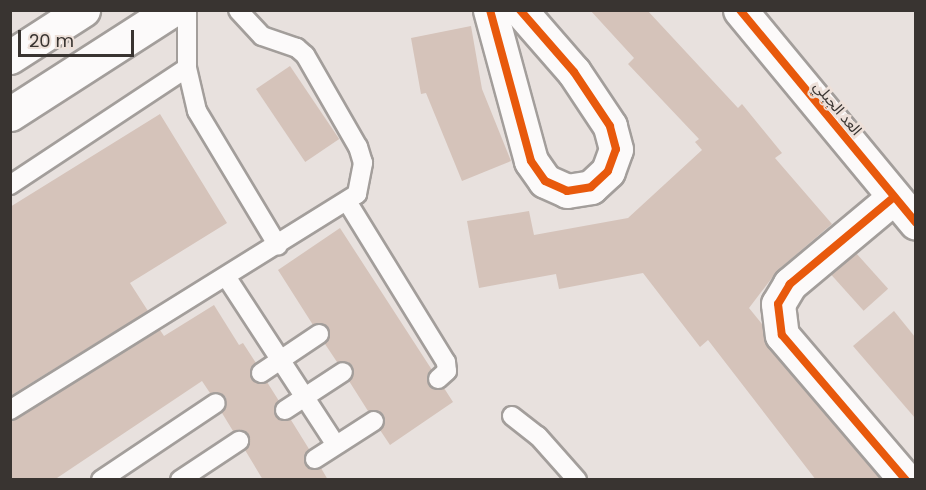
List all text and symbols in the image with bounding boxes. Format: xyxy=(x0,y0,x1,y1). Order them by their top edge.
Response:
scale bar xyxy=(21,18,136,56)
text: 20 m xyxy=(29,28,74,53)
street label: العد الجبلي xyxy=(810,77,866,139)

